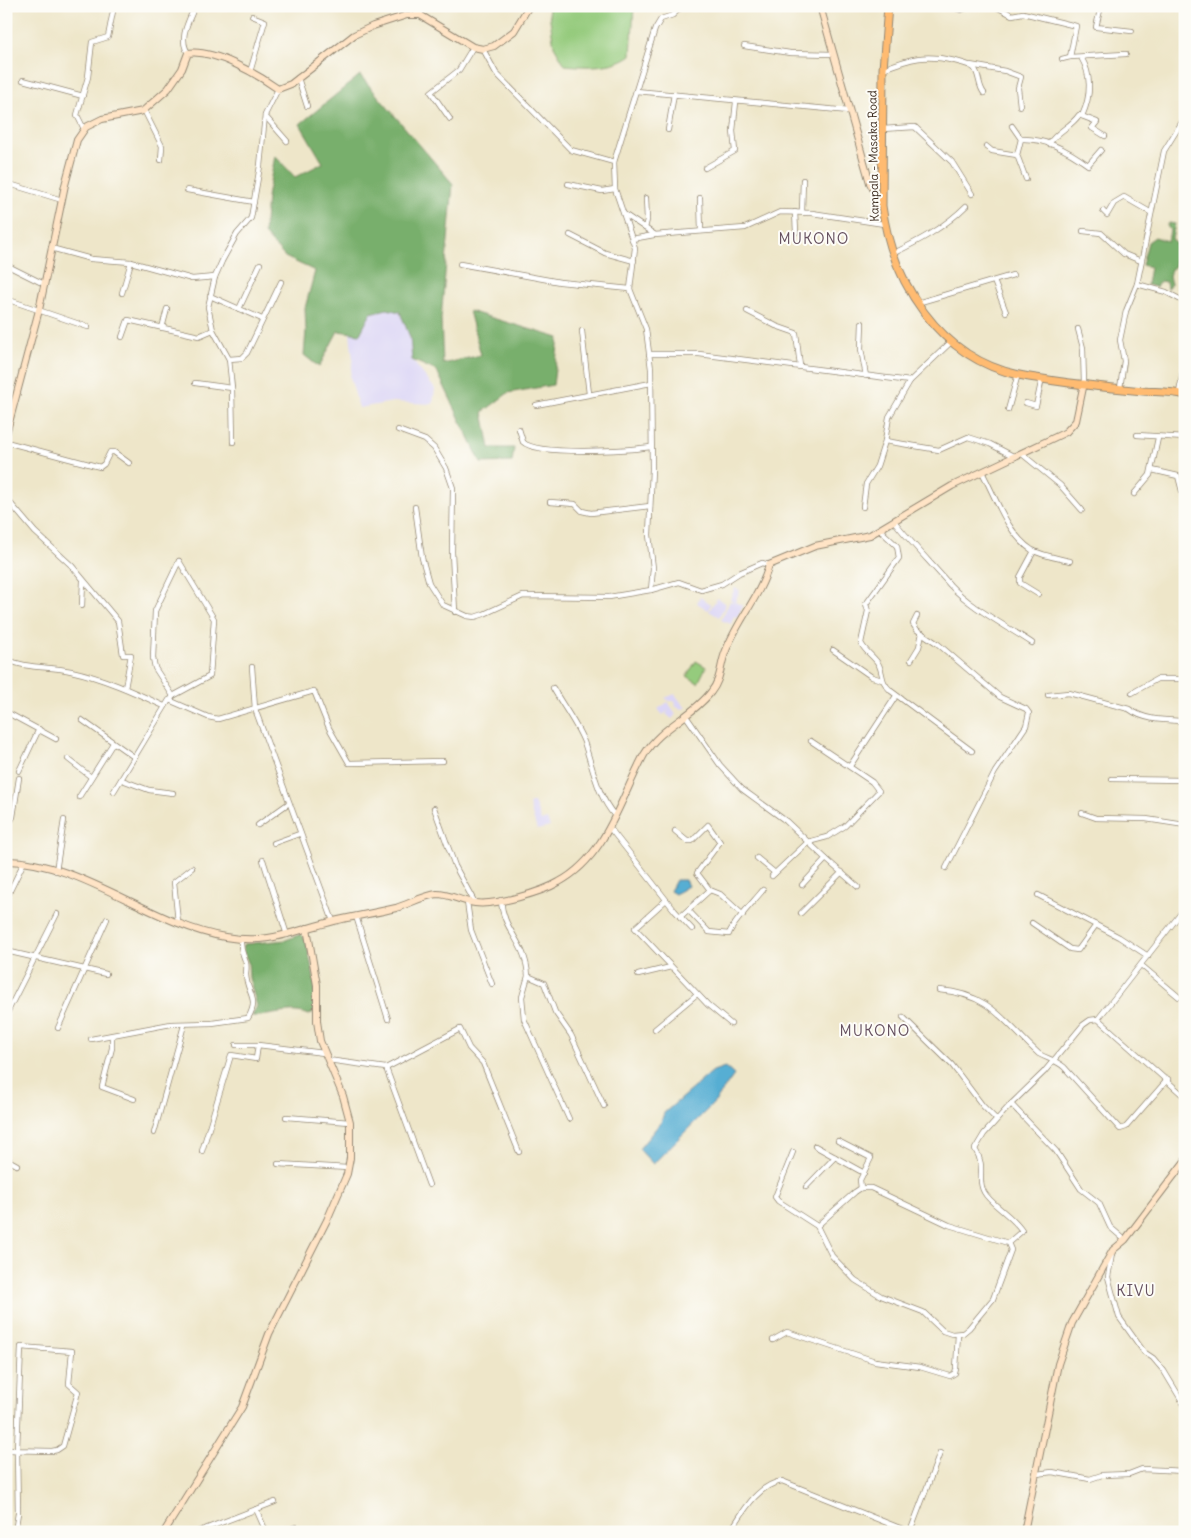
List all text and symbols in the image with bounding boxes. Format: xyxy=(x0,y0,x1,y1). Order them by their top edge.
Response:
street label: Kampala - Masaka Road xyxy=(864,90,882,222)
district label: MUKONO xyxy=(779,229,849,248)
district label: MUKONO xyxy=(840,1021,910,1040)
district label: KIVU xyxy=(1116,1281,1156,1300)

